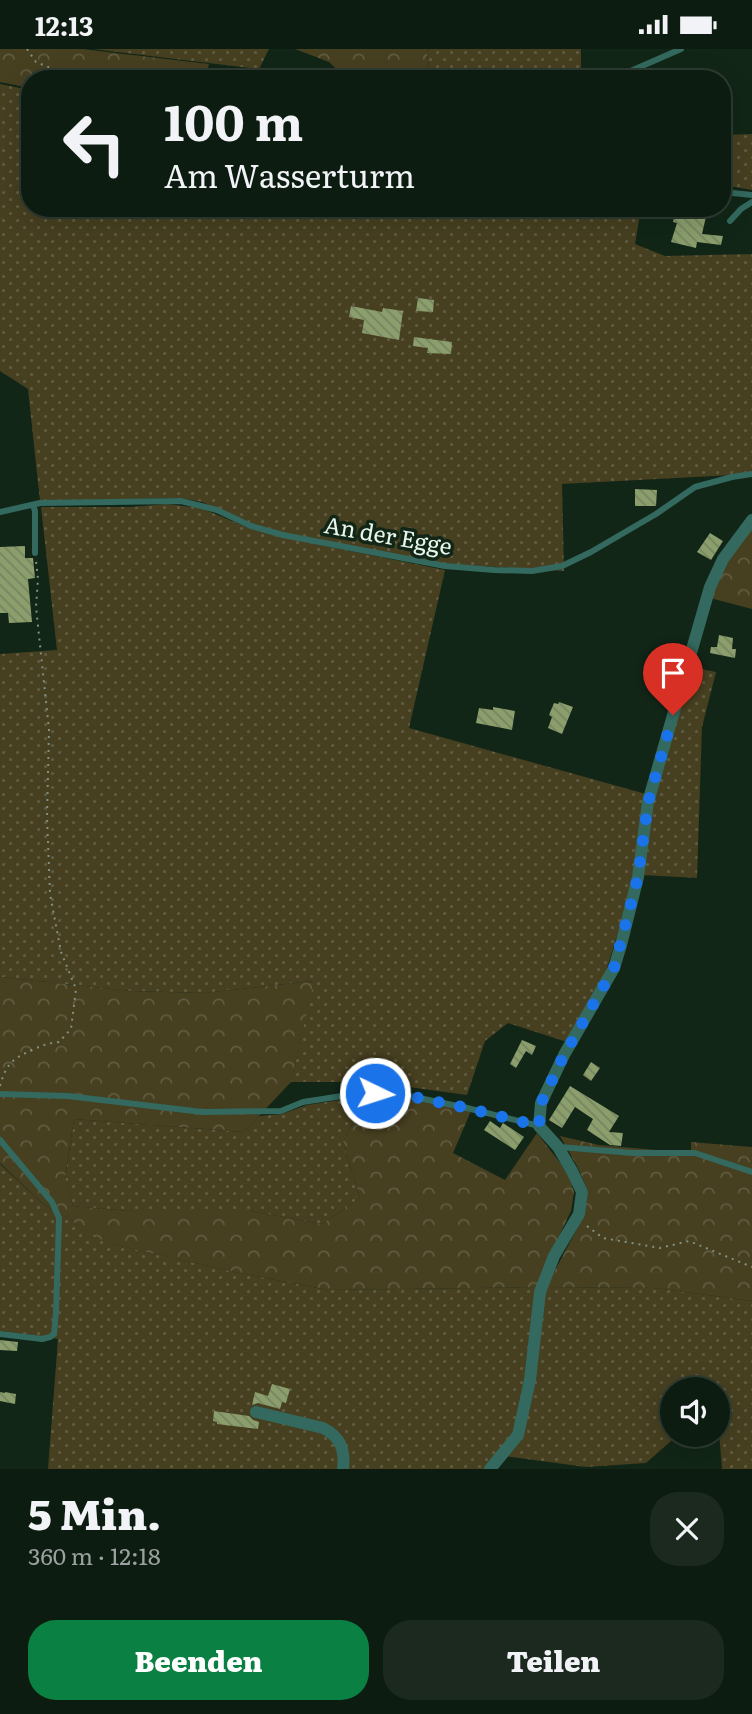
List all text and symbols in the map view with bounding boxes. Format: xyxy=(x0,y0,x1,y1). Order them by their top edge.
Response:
text: 12:13 xyxy=(35,5,94,44)
text: 100 m xyxy=(164,83,303,156)
icon: left xyxy=(49,98,140,189)
text: Am Wasserturm xyxy=(164,150,415,198)
street label: An der Egge xyxy=(322,506,455,562)
pin xyxy=(643,643,703,715)
icon: arrive xyxy=(654,654,692,692)
position arrow xyxy=(338,1056,412,1130)
map controls xyxy=(660,1377,730,1447)
button: sound xyxy=(660,1377,730,1447)
text: 5 Min. xyxy=(28,1481,161,1543)
button: close xyxy=(650,1492,724,1566)
text: 360 m · 12:18 xyxy=(28,1538,161,1572)
button: Beenden xyxy=(28,1620,369,1700)
button: Teilen xyxy=(383,1620,724,1700)

